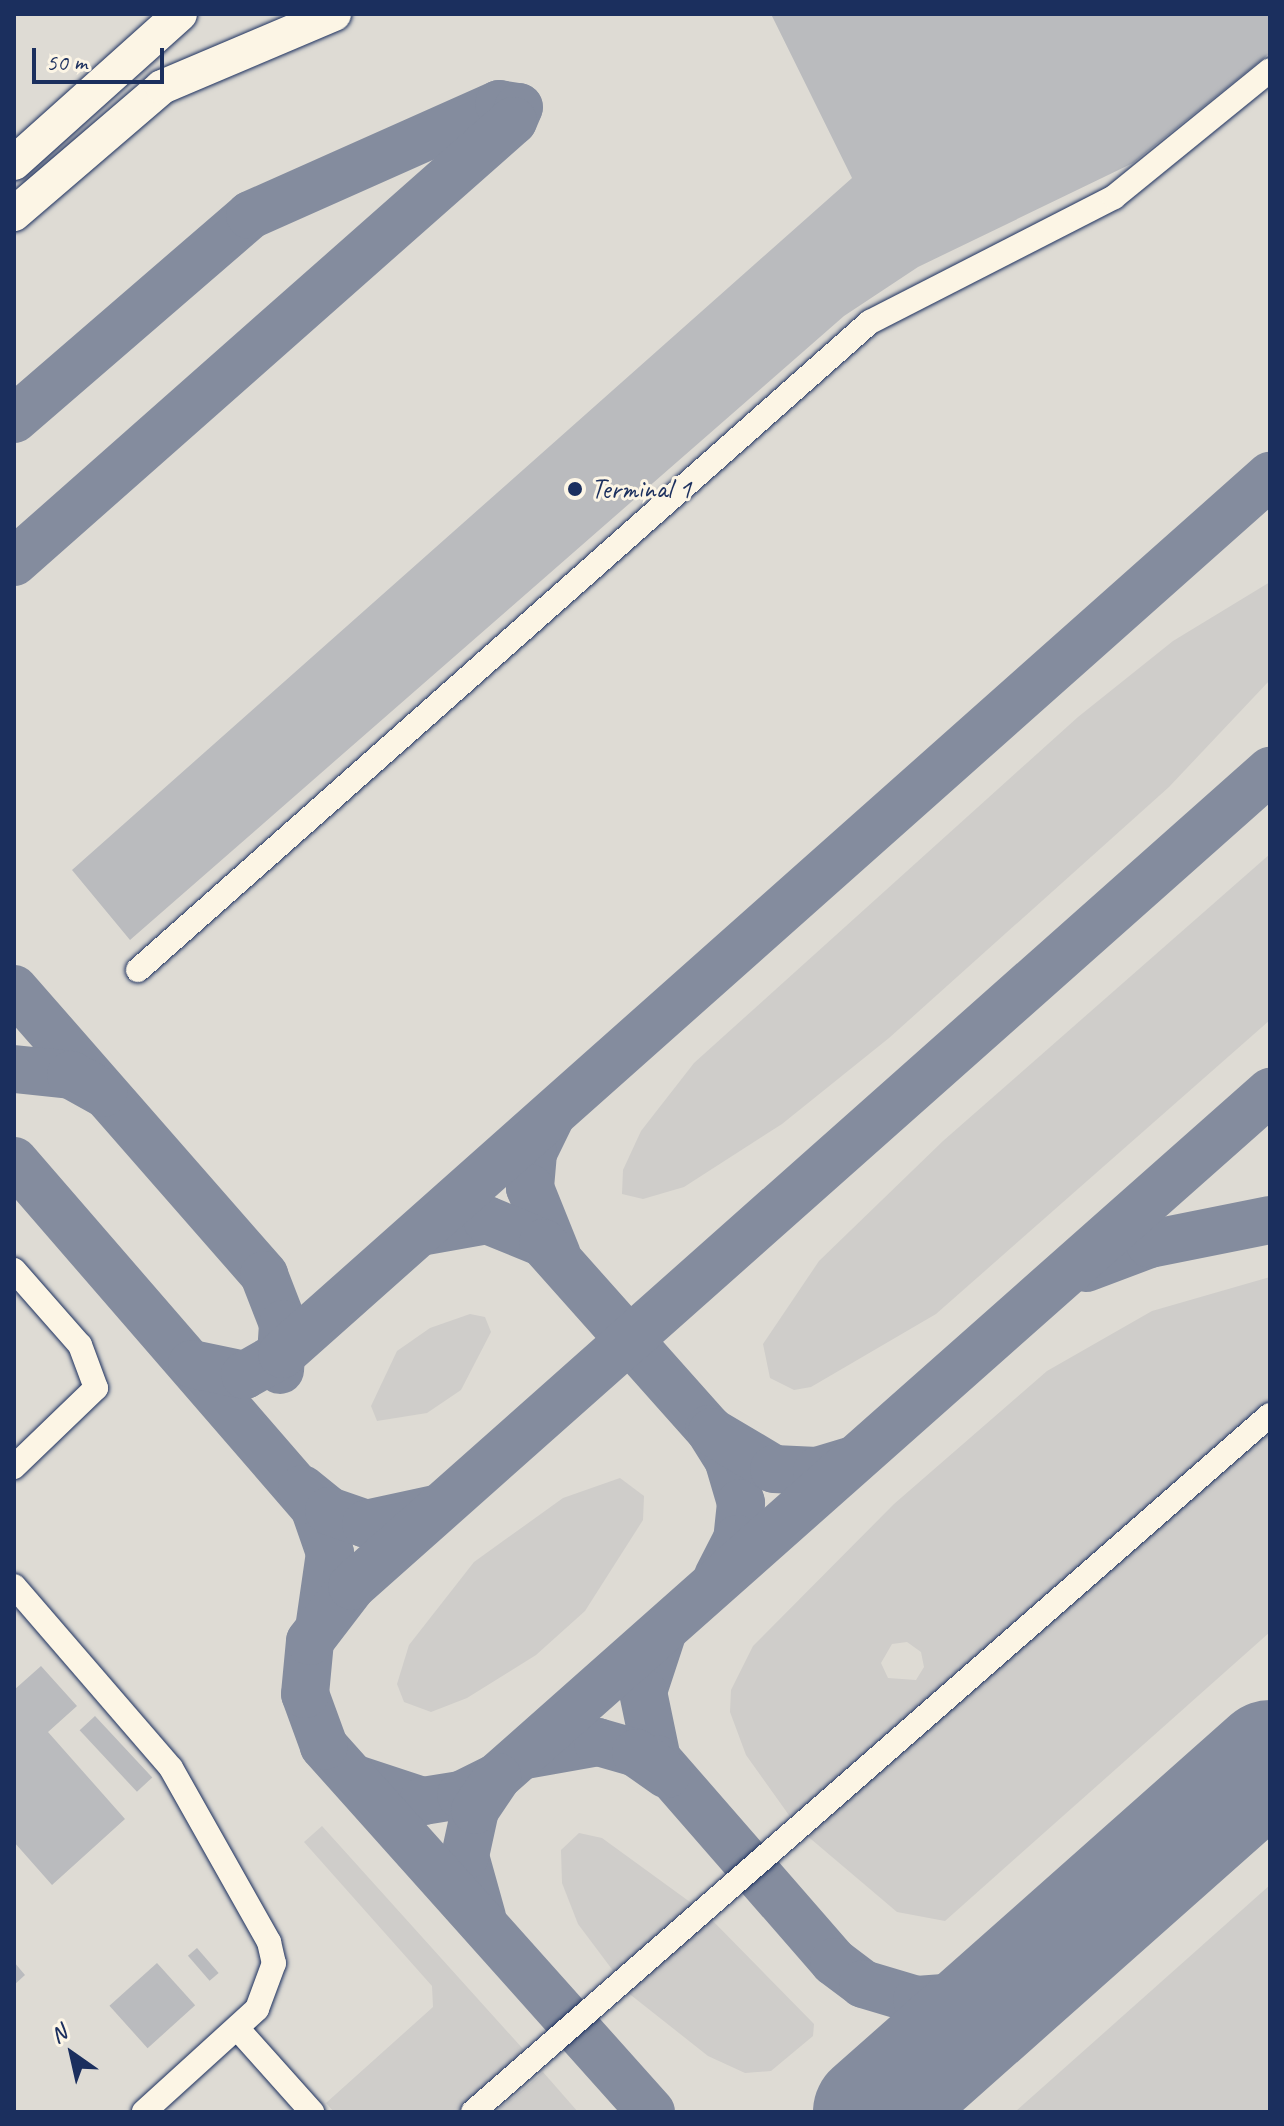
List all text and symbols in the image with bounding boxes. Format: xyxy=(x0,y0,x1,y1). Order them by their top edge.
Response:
scale bar xyxy=(36,32,168,82)
text: 50 m xyxy=(46,47,87,77)
place label: Terminal 1 xyxy=(591,472,691,506)
marker: Terminal 1 xyxy=(566,480,584,498)
north arrow xyxy=(32,2014,112,2094)
text: N xyxy=(45,2019,72,2050)

